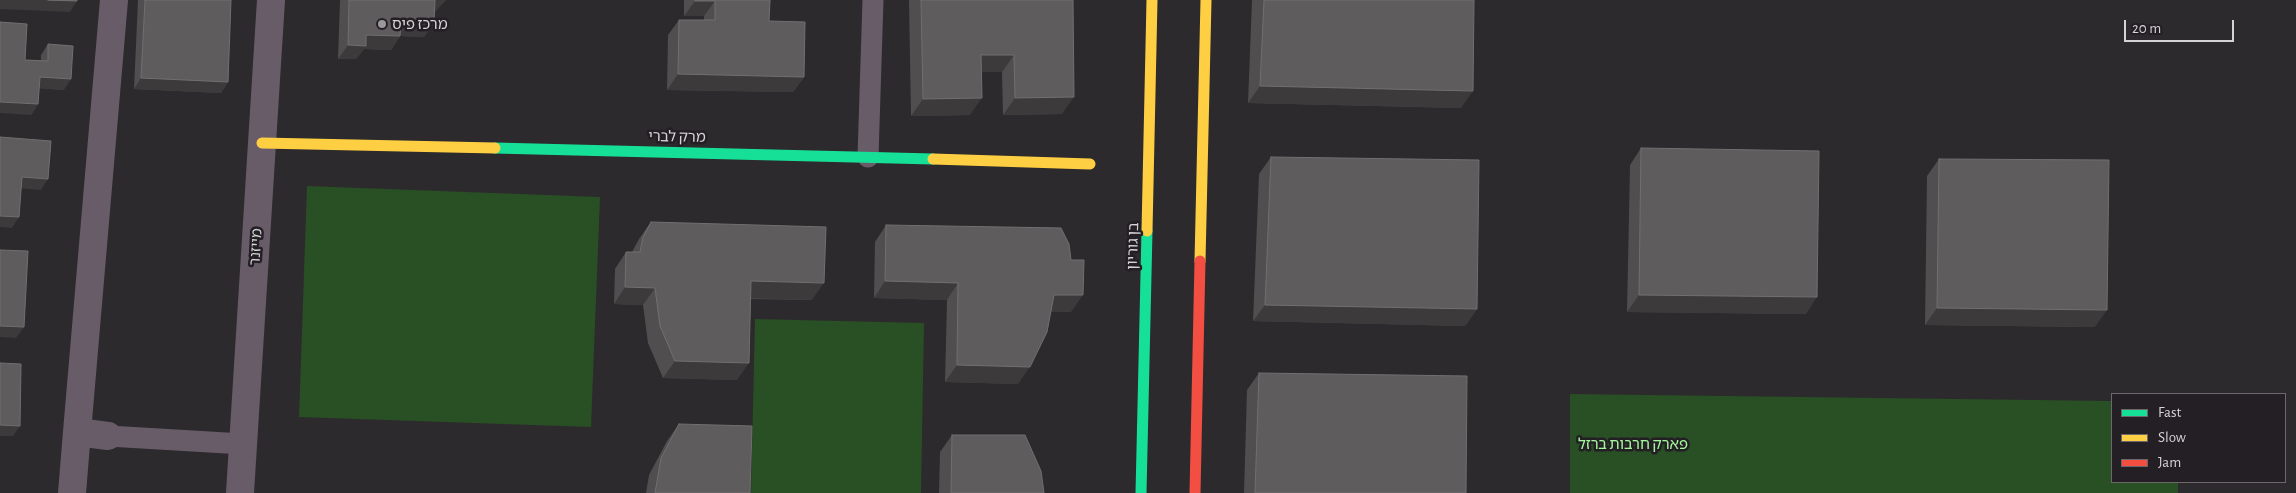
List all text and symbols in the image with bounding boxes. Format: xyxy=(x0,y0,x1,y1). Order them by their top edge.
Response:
scale bar xyxy=(2126,10,2236,42)
place label: מרכז פיס xyxy=(392,15,448,33)
marker: מרכז פיס xyxy=(376,18,388,30)
text: 20 m xyxy=(2132,21,2161,36)
street label: מרק לברי xyxy=(648,128,706,146)
street label: בן גוריון xyxy=(1123,222,1143,270)
street label: מייזנר xyxy=(246,228,266,266)
legend xyxy=(2111,393,2286,483)
text: Fast xyxy=(2158,405,2181,420)
text: Slow xyxy=(2158,430,2186,445)
park label: פארק חרבות ברזל xyxy=(1578,435,1688,453)
text: Jam xyxy=(2158,455,2181,470)

